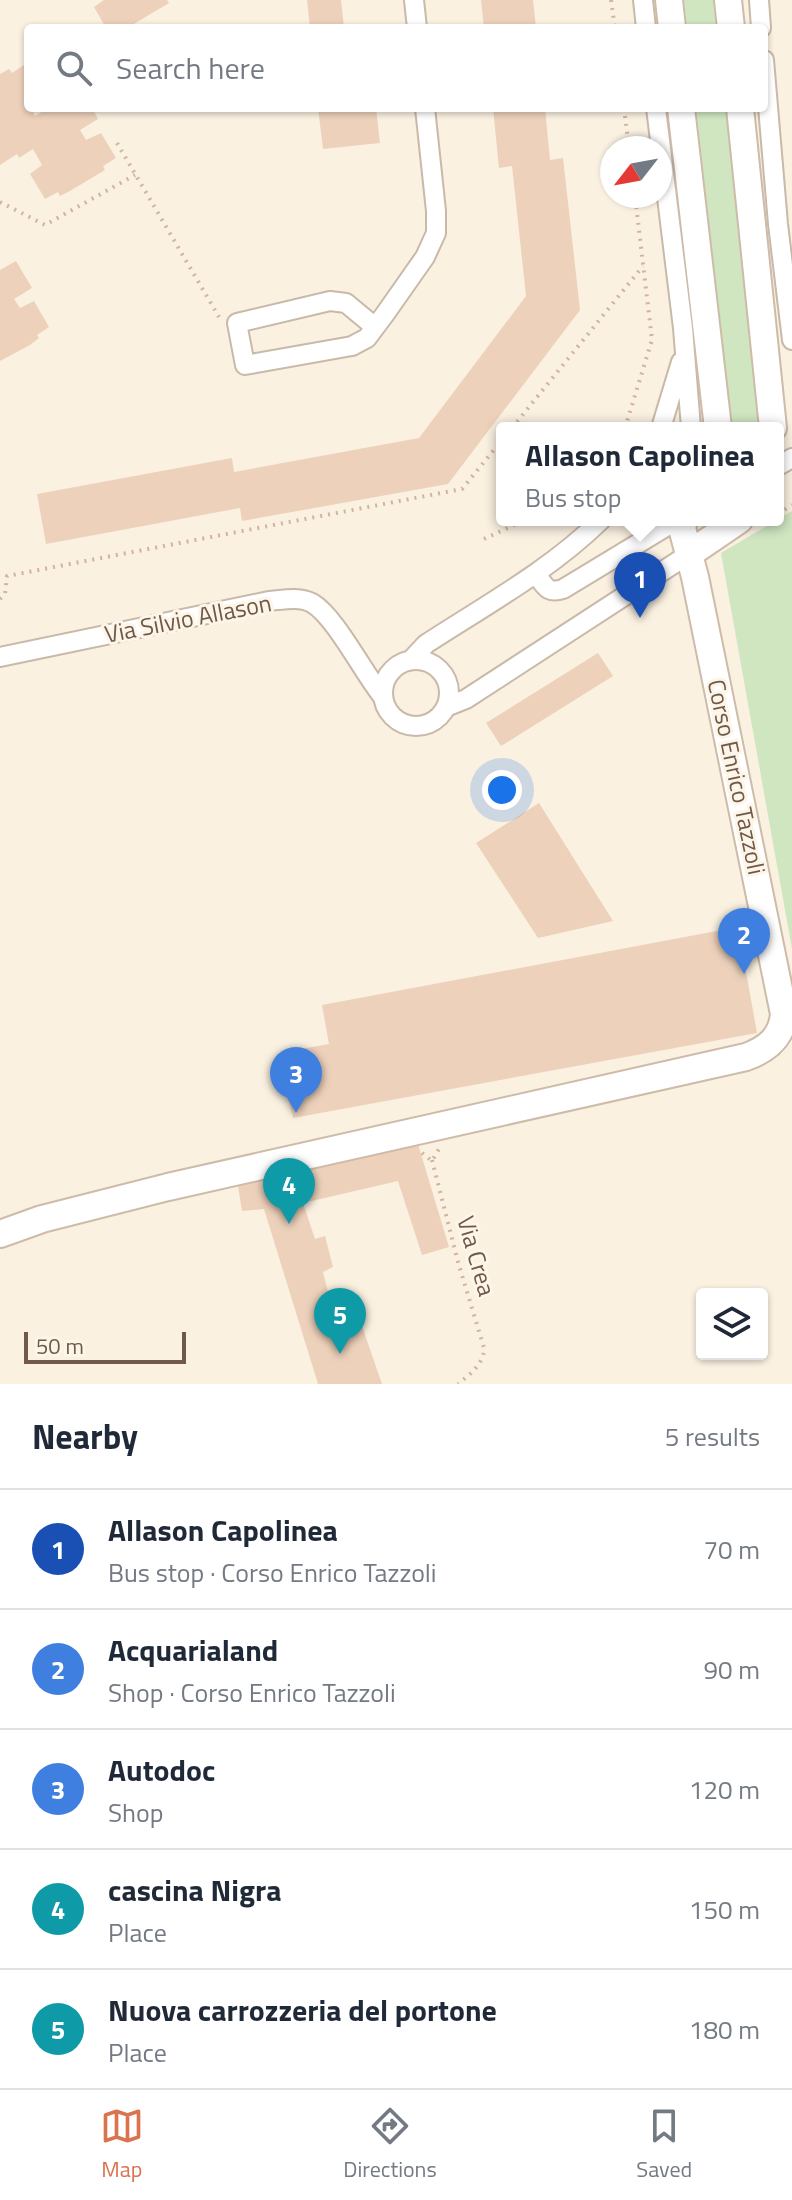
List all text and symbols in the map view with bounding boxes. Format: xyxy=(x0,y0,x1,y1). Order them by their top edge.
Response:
search box xyxy=(24,24,768,112)
text: Search here xyxy=(116,45,265,91)
icon: search xyxy=(52,46,96,90)
north arrow xyxy=(600,136,672,208)
popup xyxy=(496,422,784,526)
text: Allason Capolinea xyxy=(525,432,755,478)
text: Bus stop xyxy=(525,478,621,517)
pin: 1 xyxy=(614,552,666,618)
street label: Via Silvio Allason xyxy=(101,584,274,652)
street label: Corso Enrico Tazzoli xyxy=(699,676,775,878)
your location xyxy=(482,770,522,810)
pin: 2 xyxy=(718,908,770,974)
pin: 3 xyxy=(270,1047,322,1113)
pin: 4 xyxy=(263,1158,315,1224)
street label: Via Crea xyxy=(448,1211,506,1300)
pin: 5 xyxy=(314,1288,366,1354)
map controls xyxy=(696,1288,768,1360)
button: layers xyxy=(696,1288,768,1360)
scale bar xyxy=(24,1328,186,1364)
text: 50 m xyxy=(36,1329,84,1363)
text: Nearby xyxy=(32,1410,138,1462)
text: 5 results xyxy=(665,1417,760,1456)
text: Allason Capolinea xyxy=(108,1507,338,1553)
text: 1 xyxy=(51,1530,65,1569)
text: 70 m xyxy=(703,1530,760,1569)
text: Bus stop · Corso Enrico Tazzoli xyxy=(108,1553,437,1592)
text: Acquarialand xyxy=(108,1627,278,1673)
text: 2 xyxy=(51,1650,65,1689)
text: 90 m xyxy=(703,1650,760,1689)
text: Shop · Corso Enrico Tazzoli xyxy=(108,1673,396,1712)
text: Autodoc xyxy=(108,1747,215,1793)
text: 3 xyxy=(51,1770,65,1809)
text: 120 m xyxy=(689,1770,760,1809)
text: Shop xyxy=(108,1793,163,1832)
text: cascina Nigra xyxy=(108,1867,282,1913)
text: 4 xyxy=(51,1890,65,1929)
text: 150 m xyxy=(689,1890,760,1929)
text: Place xyxy=(108,1913,167,1952)
text: Nuova carrozzeria del portone xyxy=(108,1987,497,2033)
text: 5 xyxy=(51,2010,65,2049)
text: 180 m xyxy=(689,2010,760,2049)
text: Place xyxy=(108,2033,167,2072)
tab: Map xyxy=(100,2104,144,2186)
tab: Directions xyxy=(343,2104,437,2186)
tab: Saved xyxy=(636,2104,692,2186)

